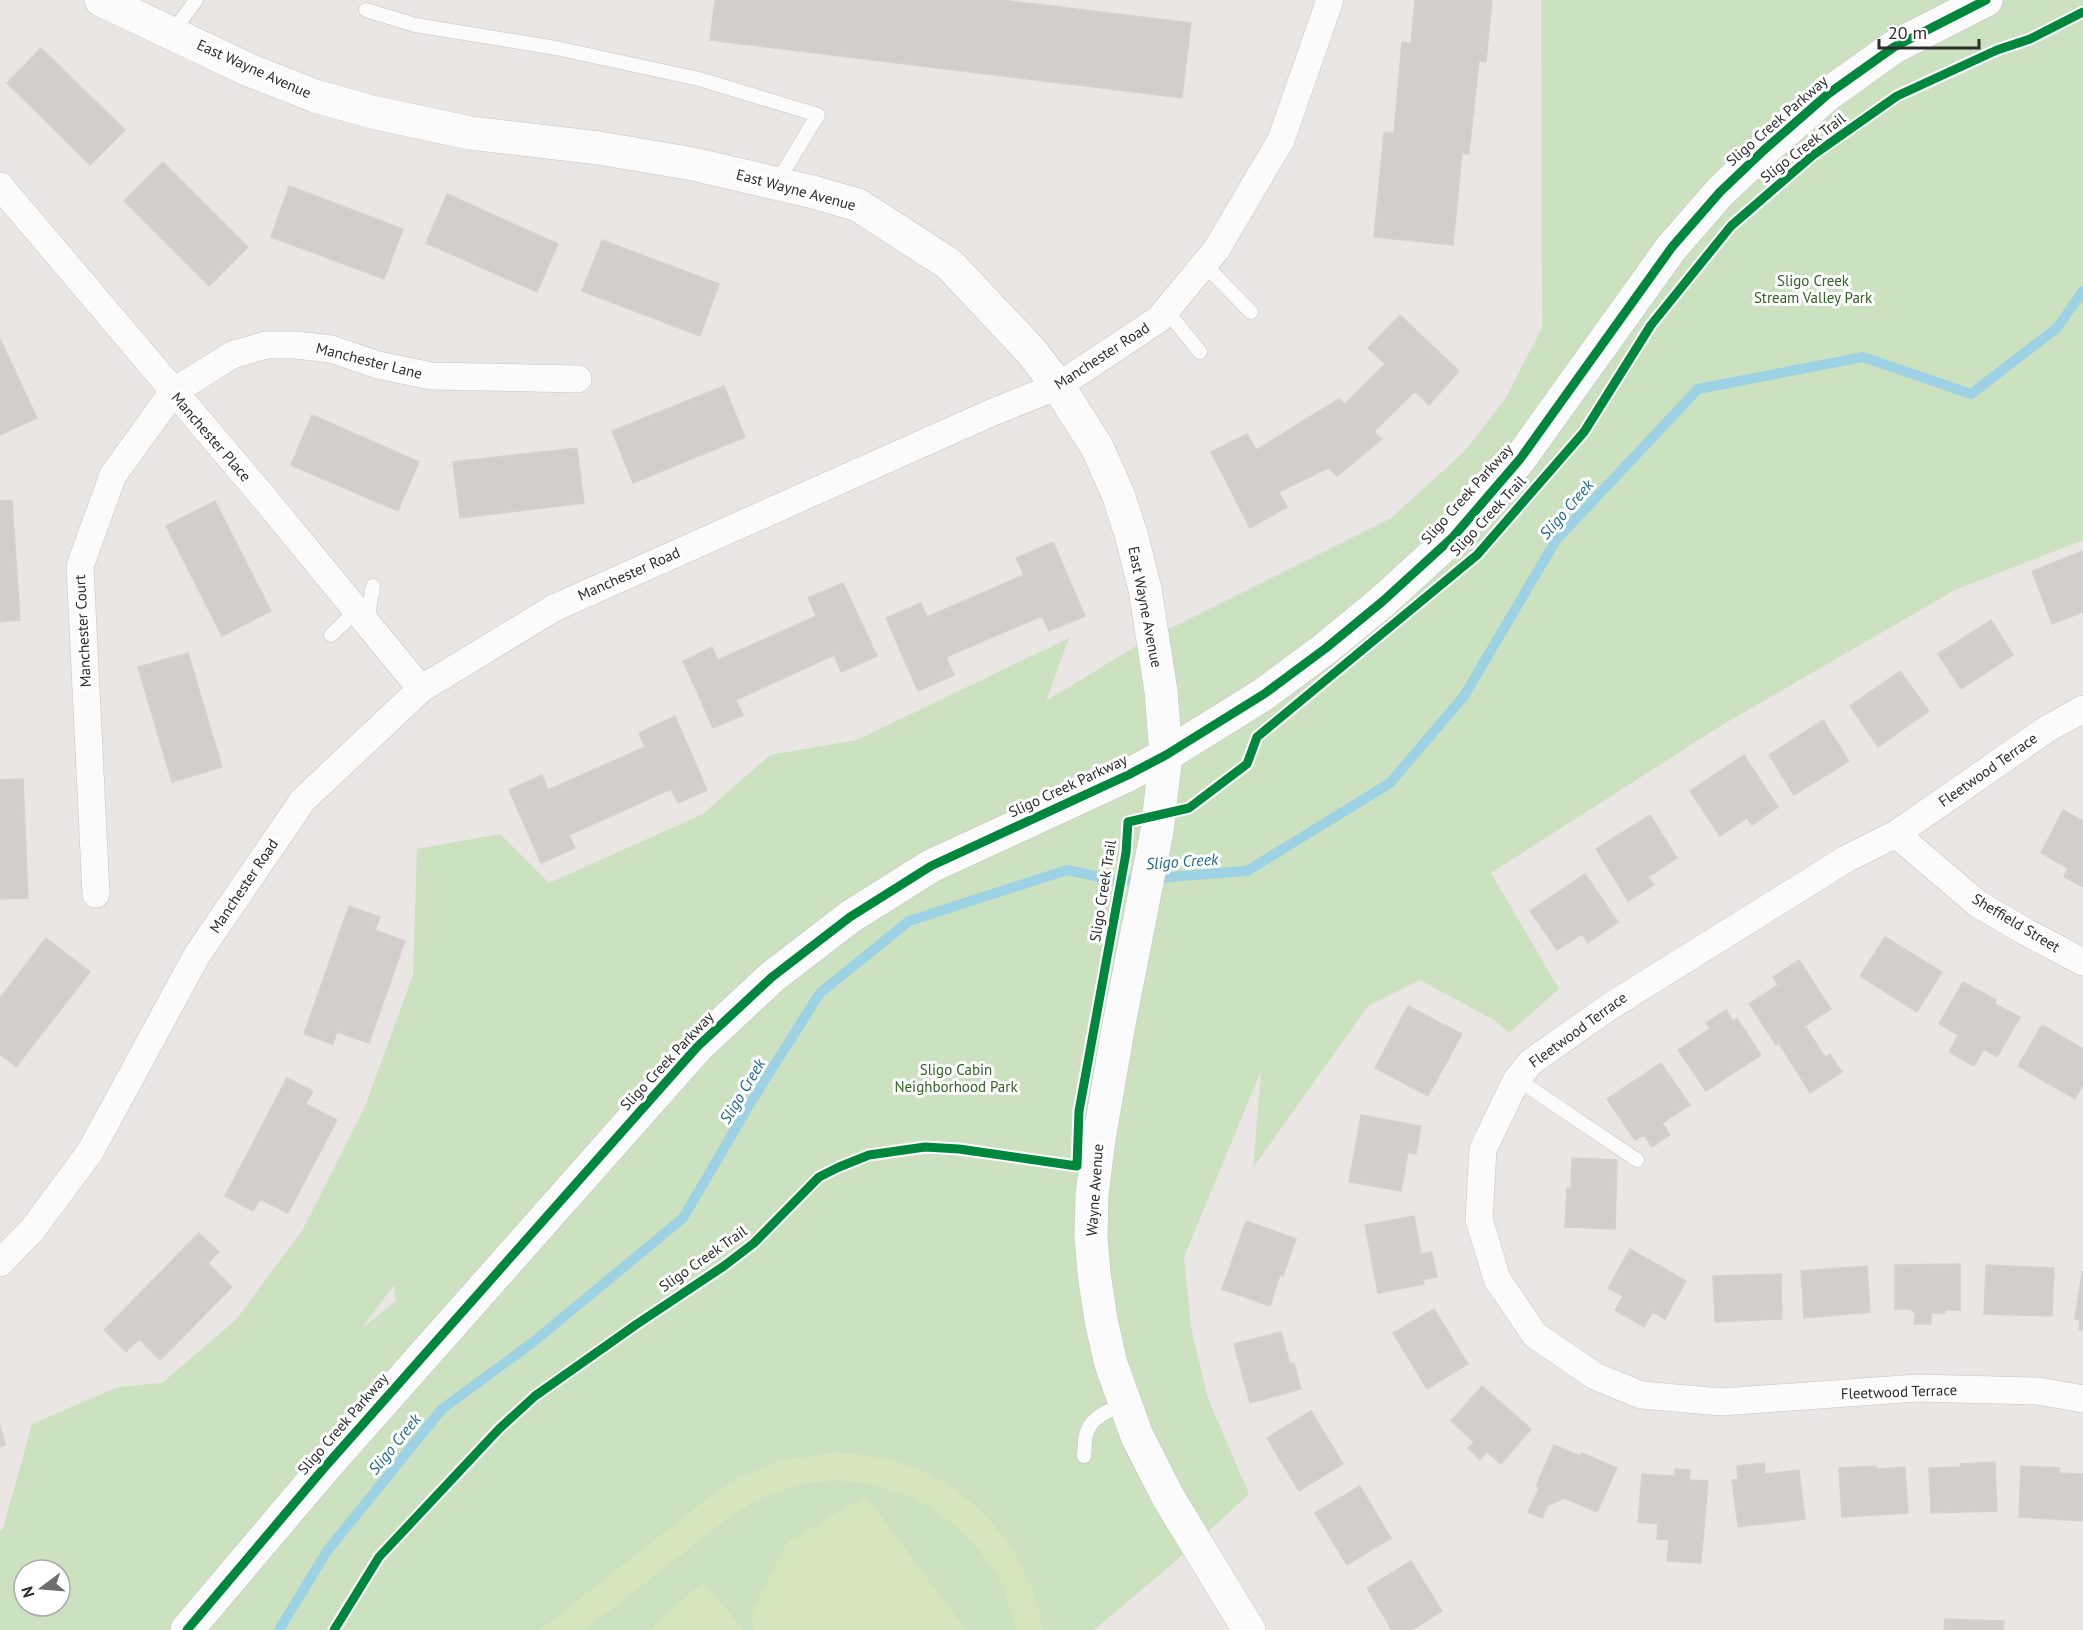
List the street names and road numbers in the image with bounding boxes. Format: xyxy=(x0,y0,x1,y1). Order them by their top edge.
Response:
street label: East Wayne Avenue xyxy=(194,35,314,102)
street label: Sligo Creek Parkway xyxy=(1722,71,1831,170)
street label: Sligo Creek Trail xyxy=(1756,108,1850,187)
street label: East Wayne Avenue xyxy=(734,164,858,215)
street label: Manchester Road xyxy=(1050,318,1153,393)
street label: Manchester Lane xyxy=(314,338,424,383)
street label: Manchester Place xyxy=(167,388,255,485)
street label: Sligo Creek Parkway xyxy=(1416,439,1517,548)
street label: Sligo Creek Trail xyxy=(1446,471,1530,560)
street label: Manchester Road xyxy=(575,543,683,605)
street label: East Wayne Avenue xyxy=(1124,545,1167,669)
street label: Manchester Court xyxy=(70,574,95,688)
street label: Fleetwood Terrace xyxy=(1935,728,2041,811)
street label: Sligo Creek Parkway xyxy=(1005,750,1130,821)
street label: Manchester Road xyxy=(205,835,282,937)
street label: Sligo Creek Trail xyxy=(1085,838,1120,943)
street label: Sheffield Street xyxy=(1969,889,2064,956)
street label: Fleetwood Terrace xyxy=(1525,988,1630,1072)
street label: Sligo Creek Parkway xyxy=(616,1007,717,1114)
street label: Wayne Avenue xyxy=(1082,1143,1107,1237)
street label: Sligo Creek Trail xyxy=(655,1221,751,1296)
street label: Sligo Creek Parkway xyxy=(293,1369,392,1478)
street label: Fleetwood Terrace xyxy=(1840,1380,1958,1403)

